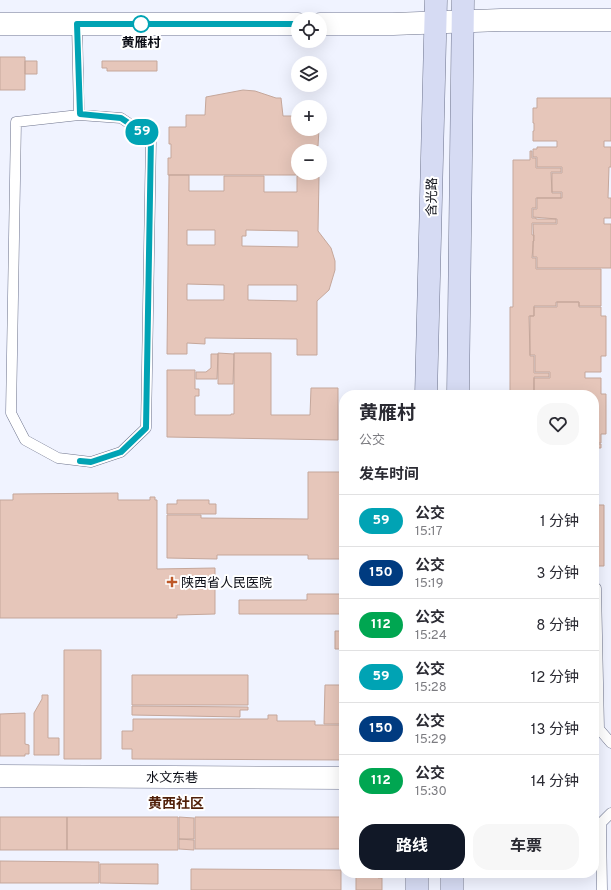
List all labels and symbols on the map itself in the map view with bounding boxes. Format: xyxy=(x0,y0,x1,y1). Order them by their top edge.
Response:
marker: 黄雁村 xyxy=(132,15,150,33)
place label: 黄雁村 xyxy=(121,35,161,52)
line badge: 59 xyxy=(124,119,160,145)
street label: 含光路 xyxy=(425,177,441,217)
marker: 陕西省人民医院 xyxy=(166,576,178,588)
place label: 陕西省人民医院 xyxy=(181,576,272,592)
street label: 水文东巷 xyxy=(146,770,198,787)
district label: 黄西社区 xyxy=(148,795,204,813)

